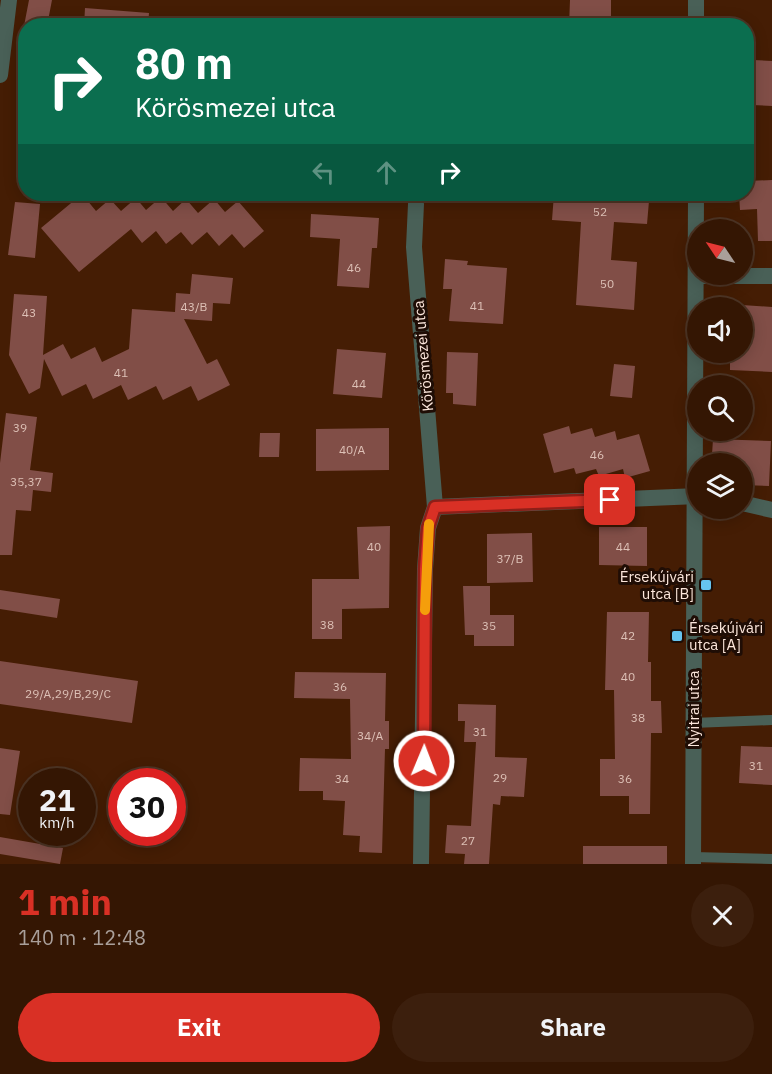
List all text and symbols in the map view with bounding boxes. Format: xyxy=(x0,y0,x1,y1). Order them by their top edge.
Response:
text: 80 m xyxy=(135,36,233,91)
icon: right xyxy=(36,42,114,120)
text: Körösmezei utca xyxy=(135,89,336,124)
icon: left xyxy=(307,156,340,189)
icon: ahead xyxy=(370,156,403,189)
icon: right xyxy=(433,156,466,189)
house number: 52 xyxy=(593,204,607,219)
north arrow xyxy=(687,219,753,285)
map controls xyxy=(687,219,753,519)
house number: 46 xyxy=(347,260,361,275)
house number: 50 xyxy=(600,276,614,291)
button: sound xyxy=(687,297,753,363)
house number: 41 xyxy=(470,298,484,313)
house number: 43/B xyxy=(181,299,208,314)
street label: Körösmezei utca xyxy=(409,300,437,412)
house number: 43 xyxy=(22,305,36,320)
house number: 41 xyxy=(114,365,128,380)
button: search xyxy=(687,375,753,441)
house number: 44 xyxy=(352,376,366,391)
house number: 39 xyxy=(13,420,27,435)
house number: 40/A xyxy=(339,442,365,457)
house number: 46 xyxy=(590,447,604,462)
button: layers xyxy=(687,453,753,519)
house number: 35,37 xyxy=(10,474,42,489)
pin xyxy=(584,474,635,525)
icon: arrive xyxy=(593,483,626,516)
house number: 40 xyxy=(367,539,381,554)
house number: 44 xyxy=(616,539,630,554)
house number: 37/B xyxy=(497,551,524,566)
place label: Érsekújvári utca [B] xyxy=(620,567,694,603)
marker: Érsekújvári utca [B] xyxy=(699,578,713,592)
house number: 38 xyxy=(320,617,334,632)
house number: 35 xyxy=(482,618,496,633)
place label: Érsekújvári utca [A] xyxy=(689,618,763,654)
house number: 42 xyxy=(621,628,635,643)
marker: Érsekújvári utca [A] xyxy=(670,629,684,643)
house number: 40 xyxy=(621,669,635,684)
street label: Nyitrai utca xyxy=(684,670,703,748)
house number: 36 xyxy=(333,679,347,694)
house number: 29/A,29/B,29/C xyxy=(25,686,111,701)
house number: 38 xyxy=(631,710,645,725)
house number: 31 xyxy=(473,724,487,739)
house number: 34/A xyxy=(357,728,383,743)
position arrow xyxy=(392,729,456,793)
house number: 31 xyxy=(749,758,763,773)
speed limit sign: 30 xyxy=(108,768,186,846)
house number: 29 xyxy=(493,770,507,785)
house number: 34 xyxy=(335,771,349,786)
house number: 36 xyxy=(618,771,632,786)
text: 21 xyxy=(39,780,75,819)
text: km/h xyxy=(39,813,75,832)
house number: 27 xyxy=(461,833,475,848)
text: 1 min xyxy=(18,878,112,925)
button: close xyxy=(691,884,754,947)
text: 140 m · 12:48 xyxy=(18,924,146,951)
button: Exit xyxy=(18,993,380,1062)
button: Share xyxy=(392,993,754,1062)

